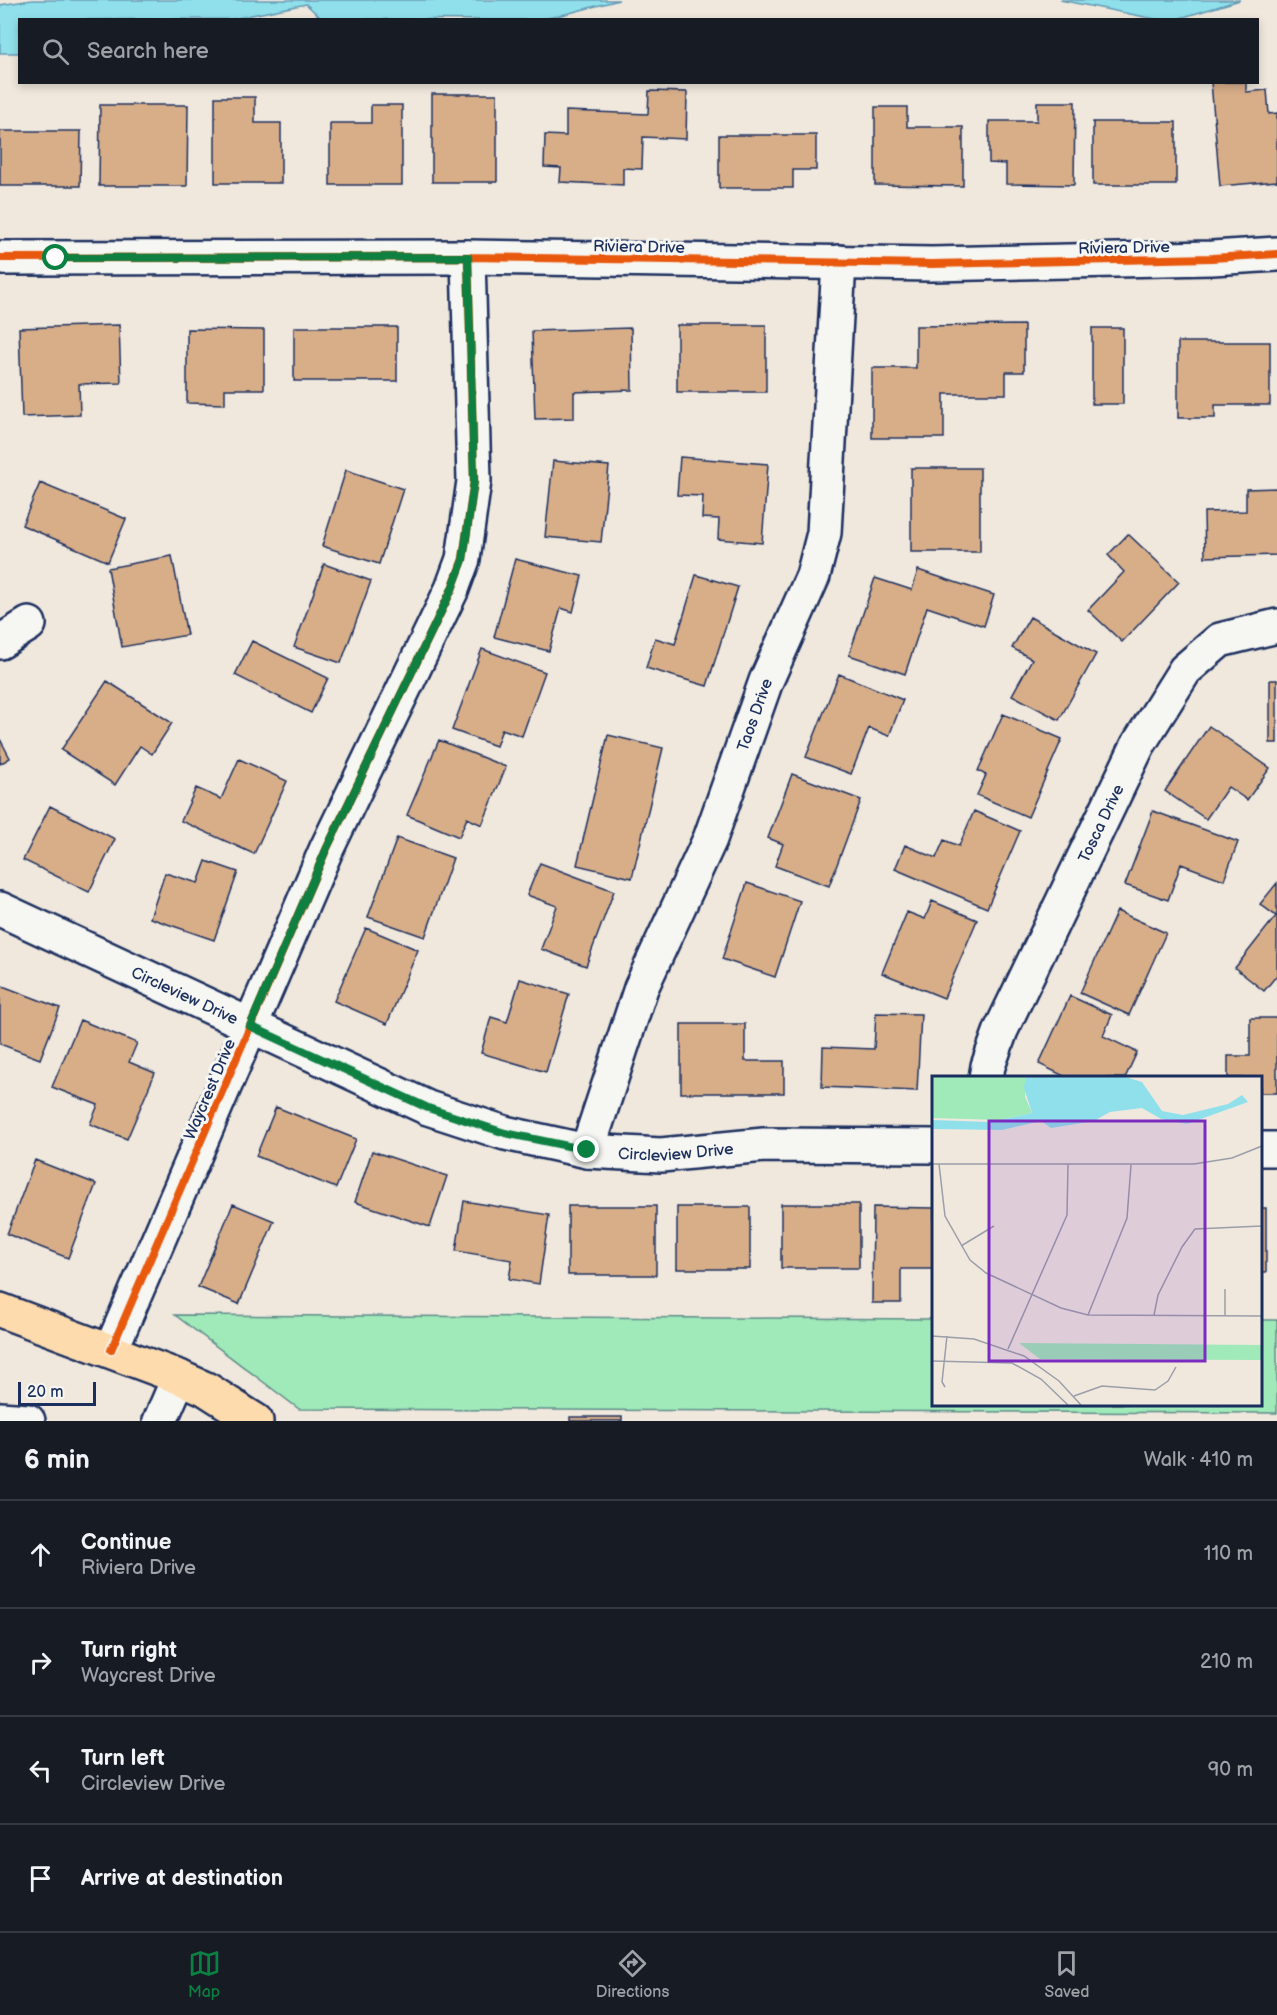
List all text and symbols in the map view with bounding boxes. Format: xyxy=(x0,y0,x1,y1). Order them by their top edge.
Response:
search box xyxy=(18,18,1259,84)
icon: search xyxy=(39,35,72,68)
text: Search here xyxy=(87,38,209,65)
street label: Riviera Drive xyxy=(593,237,686,258)
street label: Riviera Drive xyxy=(1078,238,1171,259)
route start xyxy=(42,244,68,270)
street label: Taos Drive xyxy=(734,676,777,754)
street label: Tosca Drive xyxy=(1075,781,1129,866)
street label: Circleview Drive xyxy=(128,963,241,1030)
street label: Waycrest Drive xyxy=(181,1036,240,1143)
inset map xyxy=(932,1076,1262,1406)
route end xyxy=(573,1136,599,1162)
street label: Circleview Drive xyxy=(618,1140,735,1166)
scale bar xyxy=(18,1379,96,1406)
text: 20 m xyxy=(27,1383,63,1402)
text: 6 min xyxy=(24,1445,90,1476)
text: Walk · 410 m xyxy=(1144,1448,1253,1472)
text: Continue xyxy=(81,1529,171,1556)
icon: ahead xyxy=(24,1538,57,1571)
text: 110 m xyxy=(1204,1542,1253,1566)
text: Riviera Drive xyxy=(81,1556,196,1580)
text: Turn right xyxy=(81,1637,177,1664)
icon: right xyxy=(24,1646,57,1679)
text: 210 m xyxy=(1200,1650,1253,1674)
text: Waycrest Drive xyxy=(81,1664,216,1688)
text: Turn left xyxy=(81,1745,165,1772)
icon: left xyxy=(24,1754,57,1787)
text: 90 m xyxy=(1208,1758,1253,1782)
text: Circleview Drive xyxy=(81,1772,225,1796)
icon: arrive xyxy=(24,1862,57,1895)
text: Arrive at destination xyxy=(81,1865,283,1892)
tab: Map xyxy=(188,1947,221,2002)
tab: Directions xyxy=(596,1947,669,2002)
tab: Saved xyxy=(1044,1947,1089,2002)

